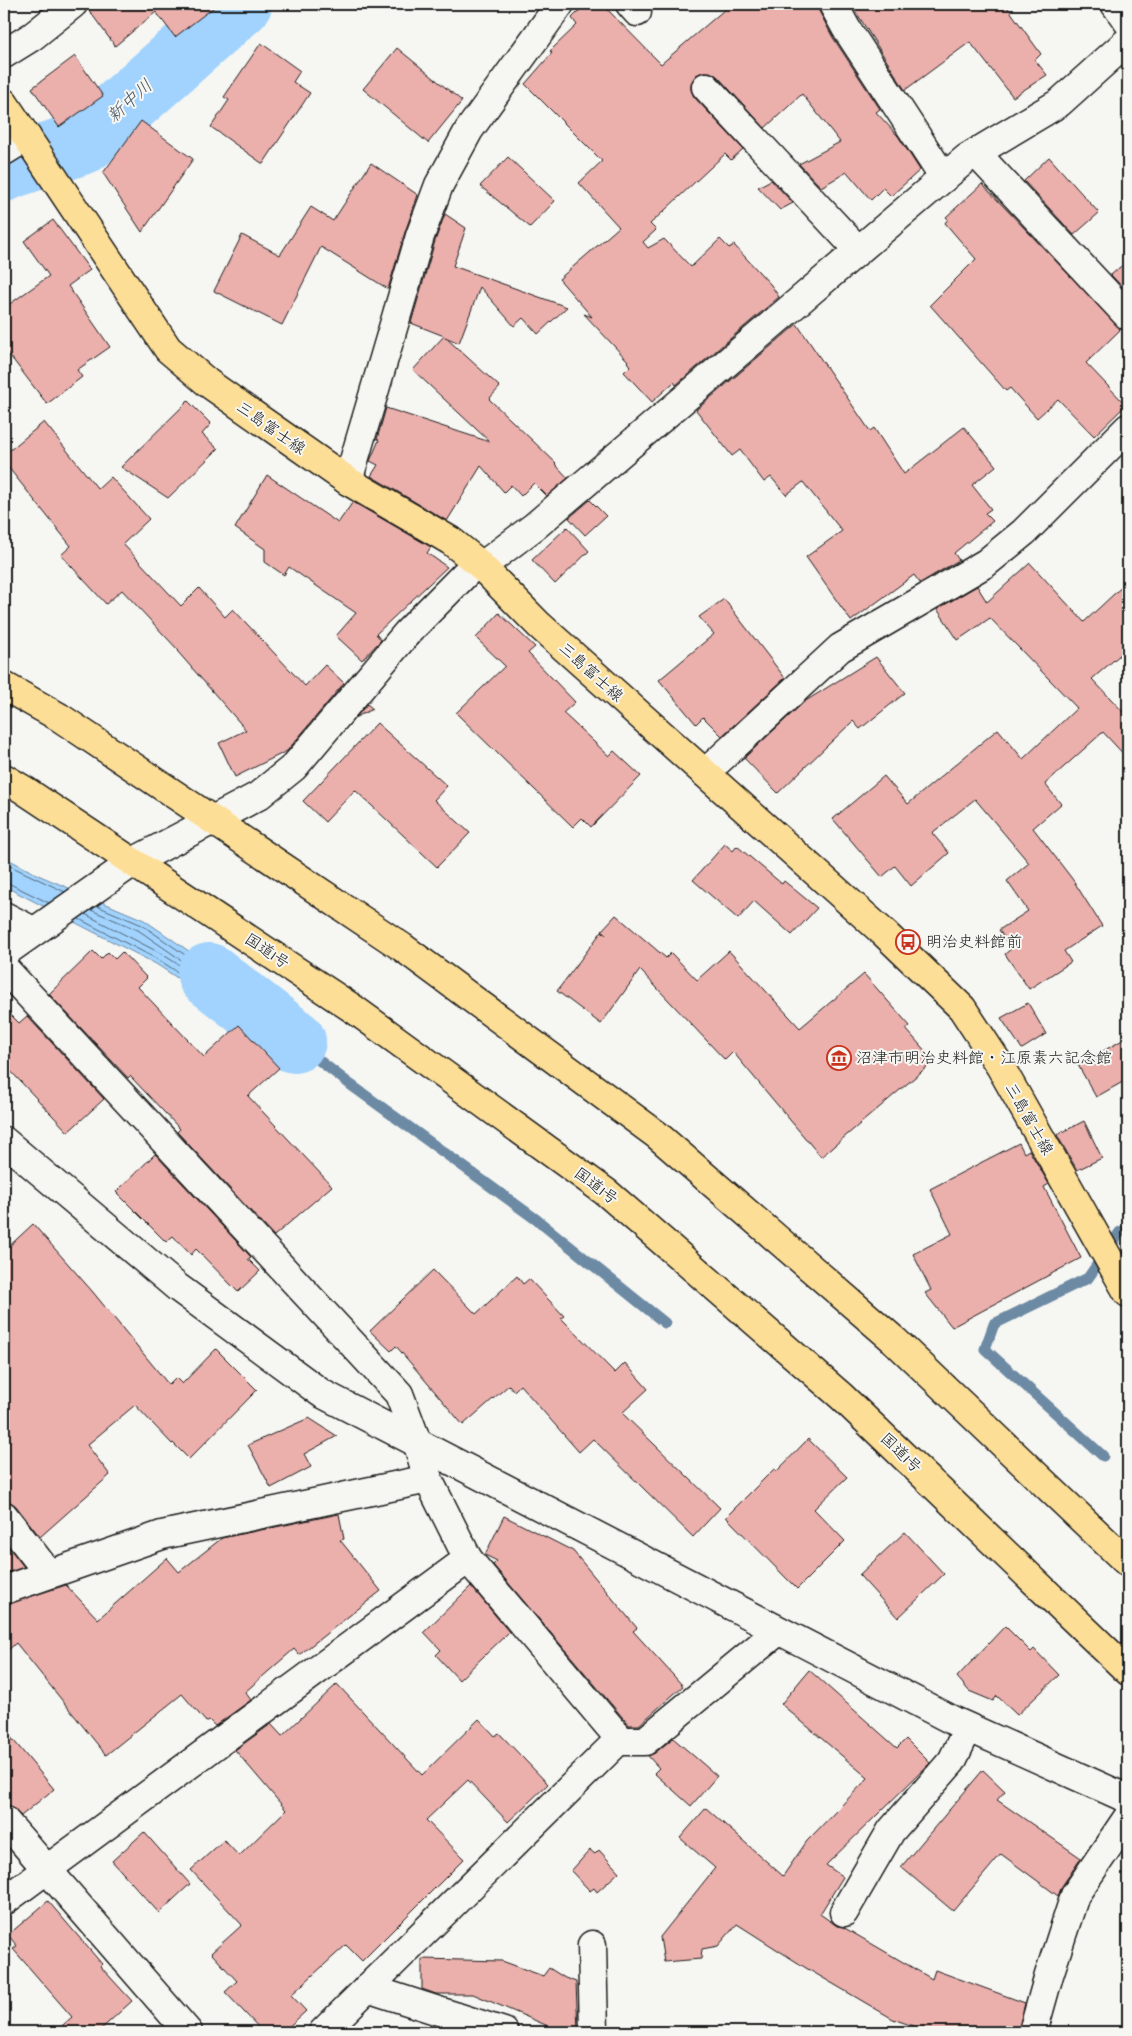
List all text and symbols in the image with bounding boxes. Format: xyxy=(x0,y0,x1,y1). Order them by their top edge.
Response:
water label: 新中川 xyxy=(102,74,158,128)
street label: 三島富士線 xyxy=(232,396,310,460)
street label: 三島富士線 xyxy=(554,637,628,707)
street label: 国道1号 xyxy=(240,928,294,974)
bus stop icon: 明治史料館前 xyxy=(895,929,921,955)
place label: 明治史料館前 xyxy=(926,931,1022,953)
museum icon: 沼津市明治史料館・江原素六記念館 xyxy=(826,1045,852,1071)
place label: 沼津市明治史料館・江原素六記念館 xyxy=(856,1047,1112,1069)
street label: 三島富士線 xyxy=(999,1079,1059,1159)
street label: 国道1号 xyxy=(569,1162,623,1210)
street label: 国道1号 xyxy=(875,1428,927,1478)

